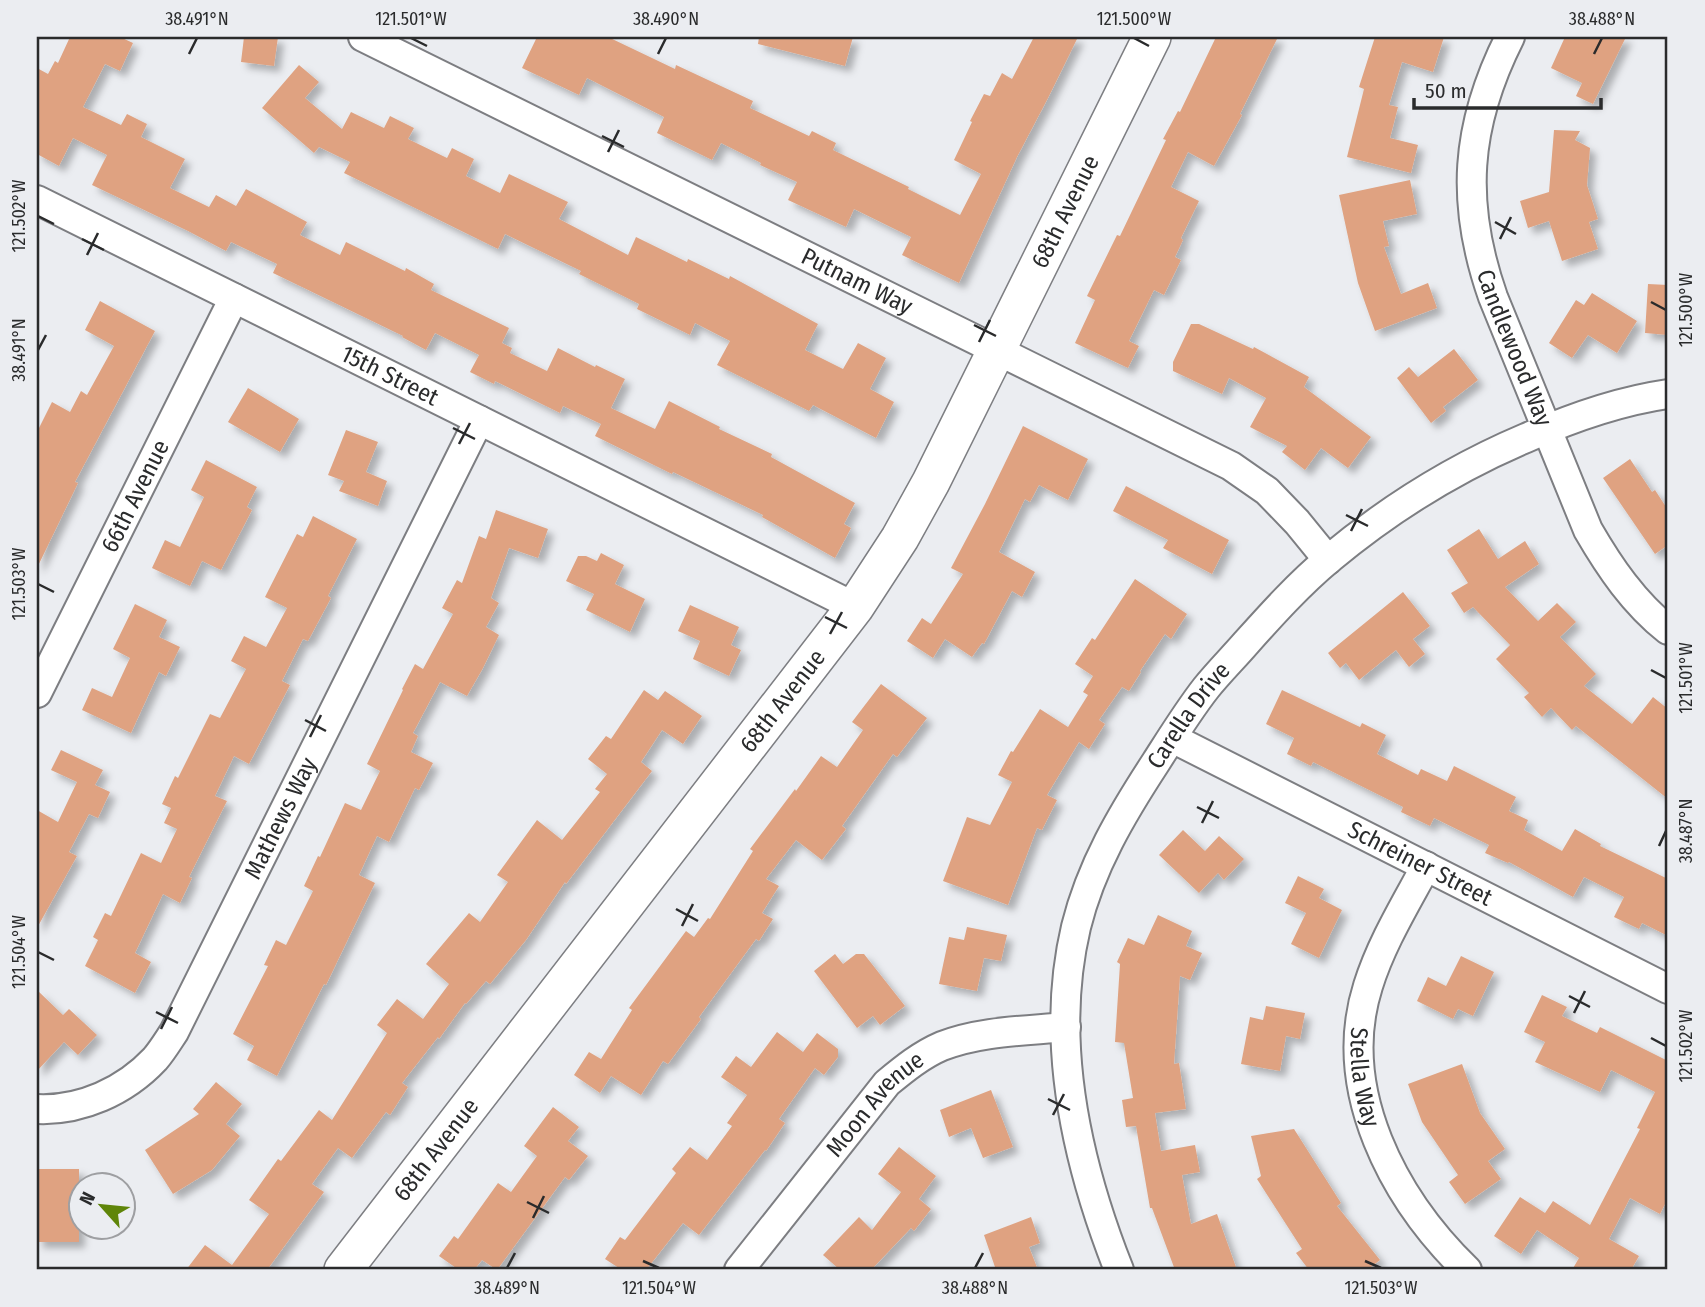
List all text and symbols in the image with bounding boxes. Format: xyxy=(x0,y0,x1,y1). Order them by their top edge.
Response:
text: 38.491°N xyxy=(165,8,229,30)
text: 121.501°W xyxy=(375,8,447,30)
text: 38.490°N xyxy=(633,8,699,30)
text: 121.500°W xyxy=(1097,8,1172,30)
text: 38.488°N xyxy=(1569,8,1635,30)
scale bar xyxy=(1414,66,1602,110)
text: 50 m xyxy=(1425,78,1467,104)
street label: 68th Avenue xyxy=(1026,151,1105,273)
text: 121.502°W xyxy=(8,179,30,252)
street label: Putnam Way xyxy=(797,242,917,320)
street label: Candlewood Way xyxy=(1471,266,1558,431)
text: 121.500°W xyxy=(1675,272,1697,347)
text: 38.491°N xyxy=(8,318,30,382)
street label: 15th Street xyxy=(336,339,443,412)
street label: 66th Avenue xyxy=(95,435,175,557)
text: 121.503°W xyxy=(8,547,30,621)
text: 121.501°W xyxy=(1675,642,1697,714)
street label: 68th Avenue xyxy=(734,644,831,758)
street label: Carella Drive xyxy=(1141,656,1236,774)
street label: Mathews Way xyxy=(239,752,323,884)
text: 38.487°N xyxy=(1675,799,1697,863)
street label: Schreiner Street xyxy=(1343,815,1497,912)
text: 121.504°W xyxy=(8,915,30,989)
text: 121.502°W xyxy=(1675,1009,1697,1082)
street label: Stella Way xyxy=(1345,1026,1386,1131)
street label: Moon Avenue xyxy=(820,1045,929,1162)
street label: 68th Avenue xyxy=(387,1093,484,1207)
north arrow xyxy=(66,1170,136,1240)
text: N xyxy=(74,1188,100,1209)
text: 38.489°N xyxy=(474,1277,540,1299)
text: 121.504°W xyxy=(622,1277,696,1299)
text: 38.488°N xyxy=(942,1277,1008,1299)
text: 121.503°W xyxy=(1344,1277,1418,1299)

